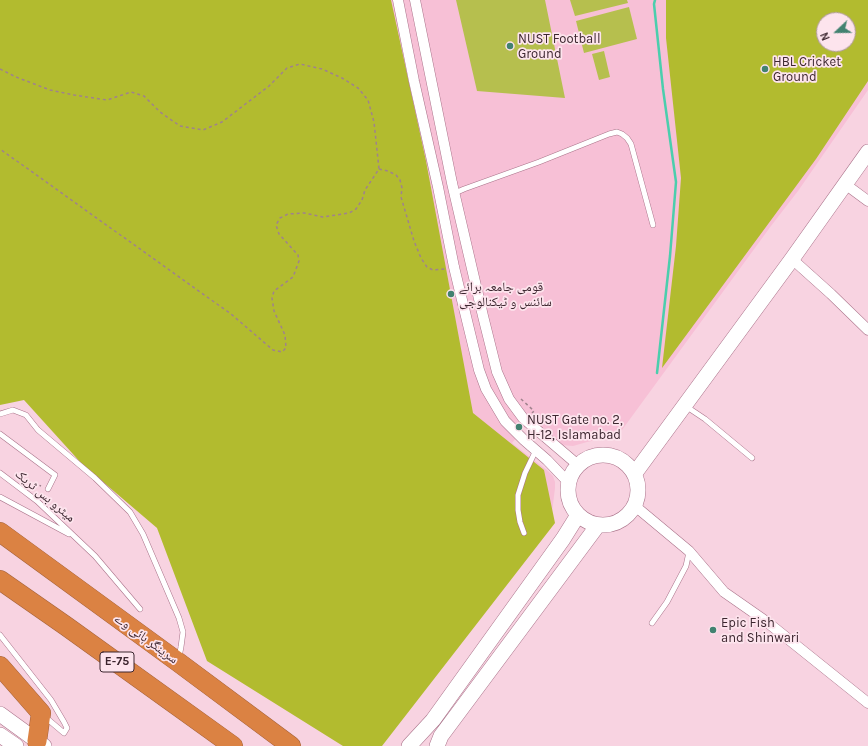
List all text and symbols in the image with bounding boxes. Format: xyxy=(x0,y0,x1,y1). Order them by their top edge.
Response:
north arrow xyxy=(816,12,856,52)
text: N xyxy=(818,30,833,42)
place label: NUST Football Ground xyxy=(518,31,601,62)
marker: NUST Football Ground xyxy=(505,41,515,51)
place label: HBL Cricket Ground xyxy=(773,54,841,85)
marker: HBL Cricket Ground xyxy=(760,64,770,74)
place label: قومی جامعہ برائے سائنس و ٹیکنالوجی xyxy=(459,279,552,310)
marker: قومی جامعہ برائے سائنس و ٹیکنالوجی xyxy=(446,289,456,299)
place label: NUST Gate no. 2, H-12, Islamabad xyxy=(527,412,623,443)
marker: NUST Gate no. 2, H-12, Islamabad xyxy=(514,422,524,432)
street label: میٹرو بس ٹریک xyxy=(12,466,78,526)
street label: سرینگر ہائی وے xyxy=(111,611,181,667)
place label: Epic Fish and Shinwari xyxy=(721,615,799,646)
marker: Epic Fish and Shinwari xyxy=(708,625,718,635)
road number: E-75 xyxy=(100,652,134,672)

